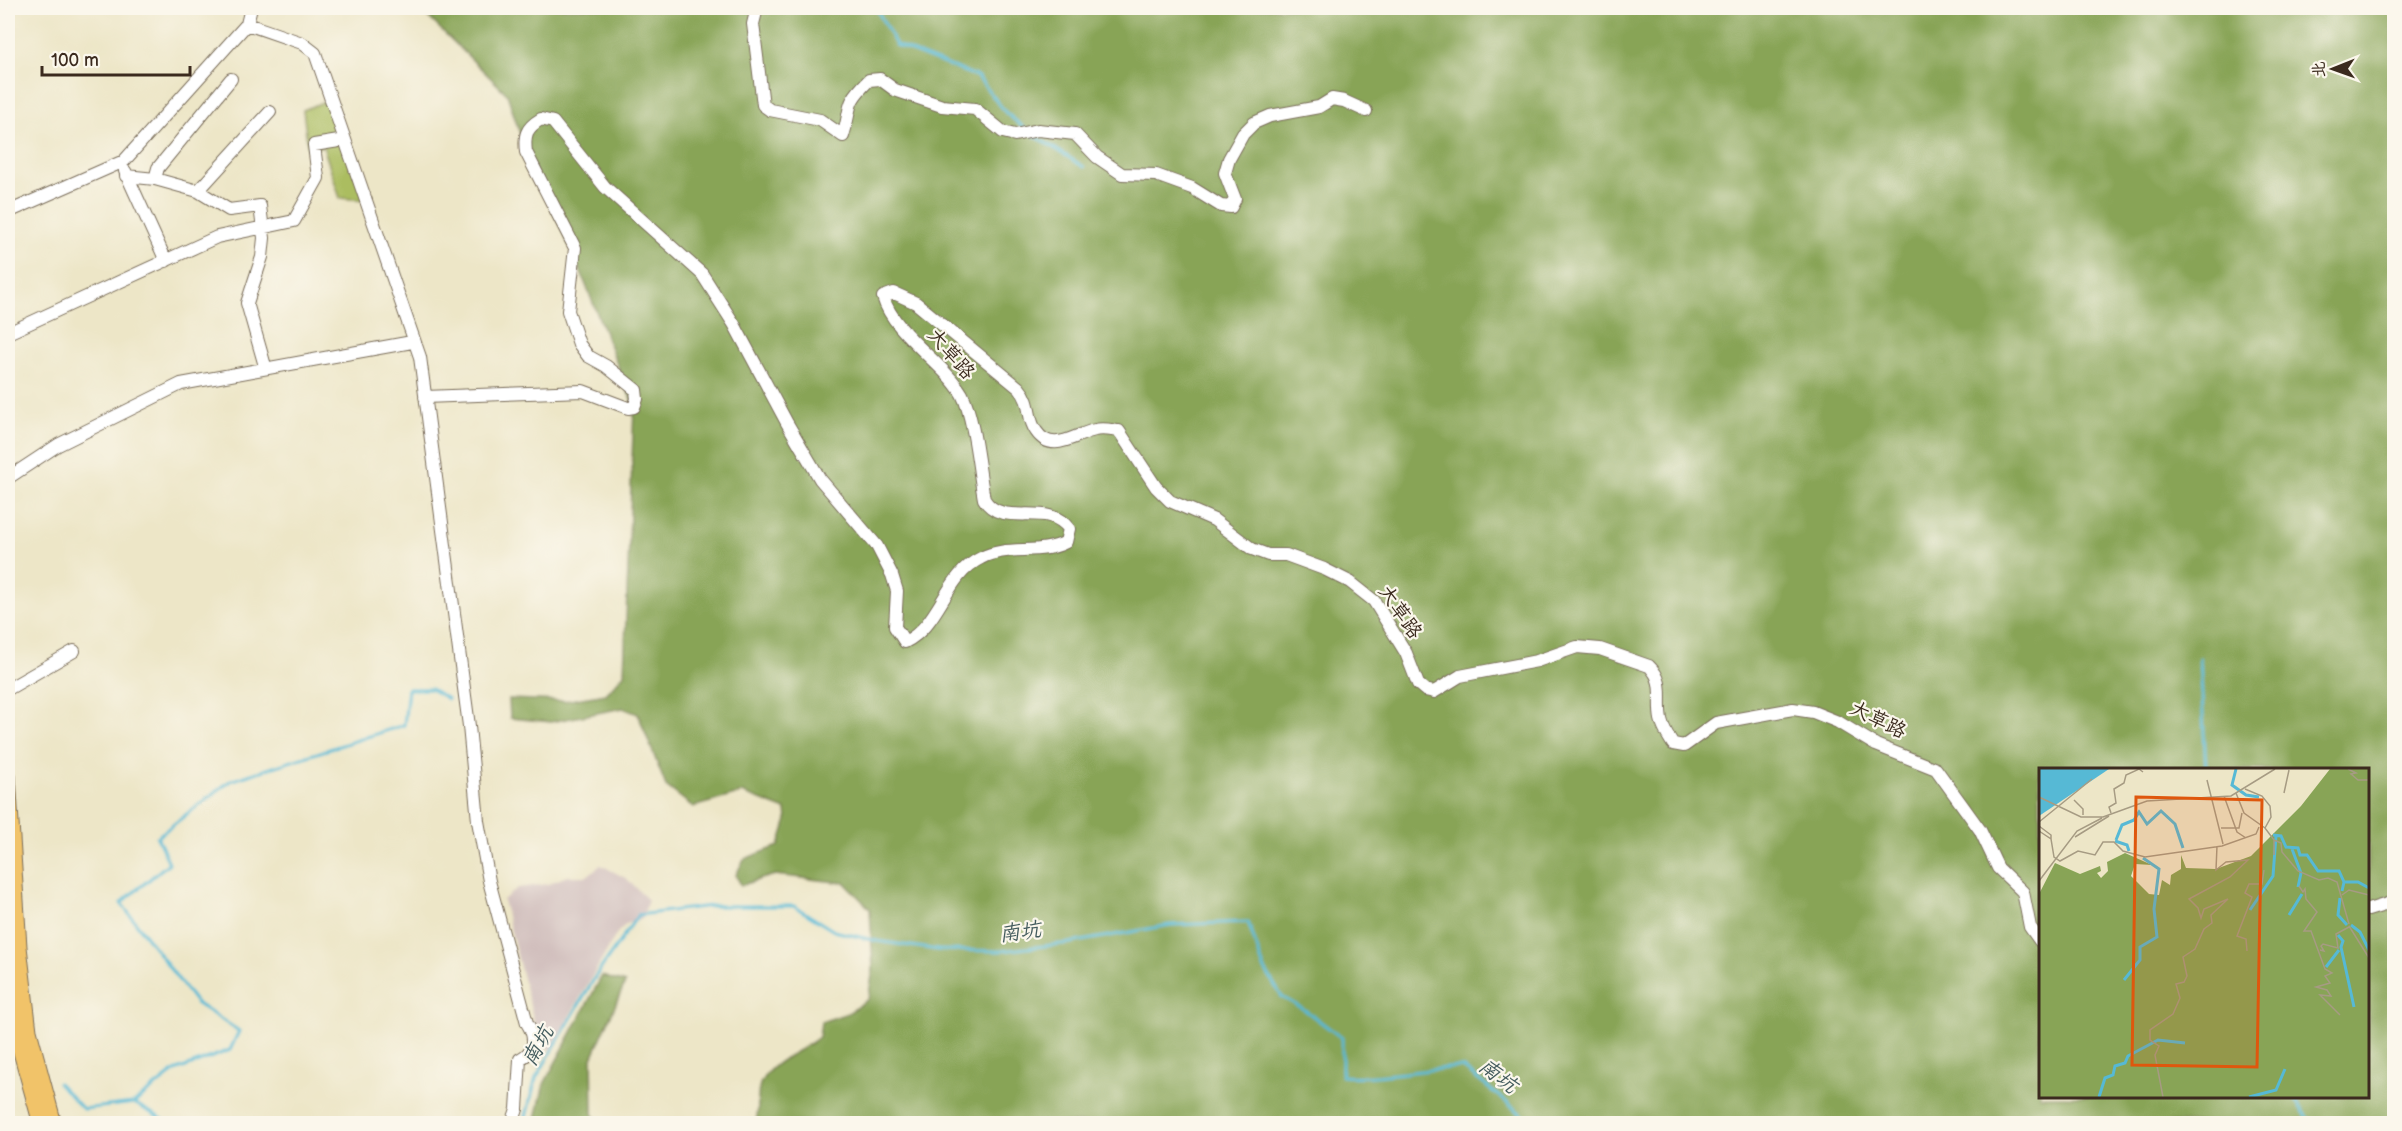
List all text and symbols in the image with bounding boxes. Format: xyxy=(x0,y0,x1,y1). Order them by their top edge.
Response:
scale bar xyxy=(42,39,190,77)
north arrow xyxy=(2303,39,2363,99)
text: 100 m xyxy=(51,50,99,71)
text: 北 xyxy=(2310,61,2329,77)
street label: 大草路 xyxy=(922,323,980,385)
street label: 大草路 xyxy=(1373,581,1428,644)
street label: 大草路 xyxy=(1846,696,1911,744)
inset map xyxy=(2039,768,2369,1098)
water label: 南坑 xyxy=(998,917,1044,947)
water label: 南坑 xyxy=(517,1020,560,1070)
water label: 南坑 xyxy=(1474,1053,1524,1100)

